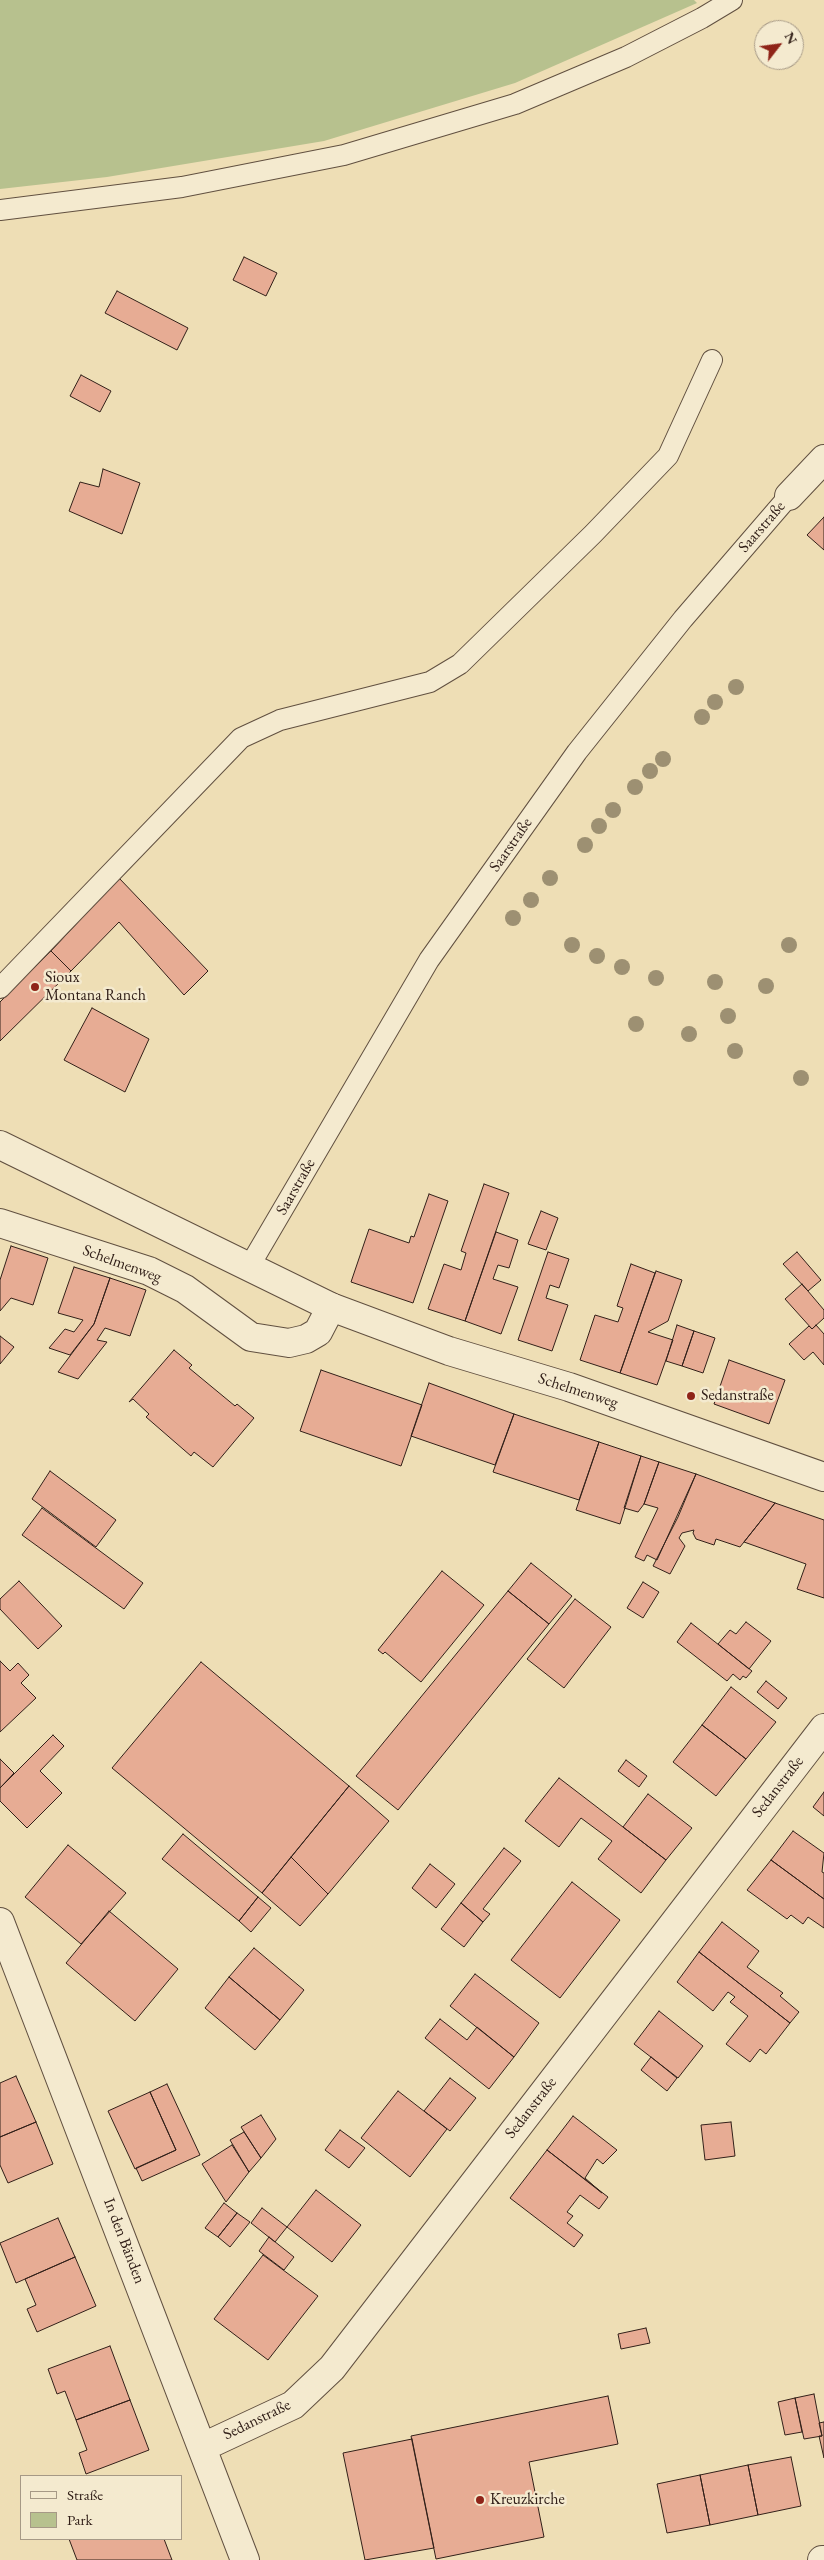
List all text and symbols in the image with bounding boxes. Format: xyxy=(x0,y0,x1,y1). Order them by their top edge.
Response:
north arrow xyxy=(754,20,804,70)
text: N xyxy=(780,29,802,47)
street label: Saarstraße xyxy=(734,497,790,557)
street label: Saarstraße xyxy=(485,814,537,876)
place label: Sioux Montana Ranch xyxy=(45,968,146,1006)
marker: Sioux Montana Ranch xyxy=(29,981,41,993)
street label: Saarstraße xyxy=(272,1155,320,1219)
street label: Schelmenweg xyxy=(80,1241,164,1287)
street label: Schelmenweg xyxy=(536,1369,620,1413)
place label: Sedanstraße xyxy=(701,1386,774,1406)
marker: Sedanstraße xyxy=(685,1390,697,1402)
street label: Sedanstraße xyxy=(748,1752,808,1822)
street label: Sedanstraße xyxy=(501,2073,561,2143)
street label: In den Bänden xyxy=(99,2196,149,2286)
street label: Sedanstraße xyxy=(220,2395,294,2445)
legend xyxy=(20,2475,182,2540)
text: Straße xyxy=(67,2485,103,2504)
place label: Kreuzkirche xyxy=(490,2490,565,2510)
marker: Kreuzkirche xyxy=(474,2494,486,2506)
text: Park xyxy=(67,2510,93,2529)

